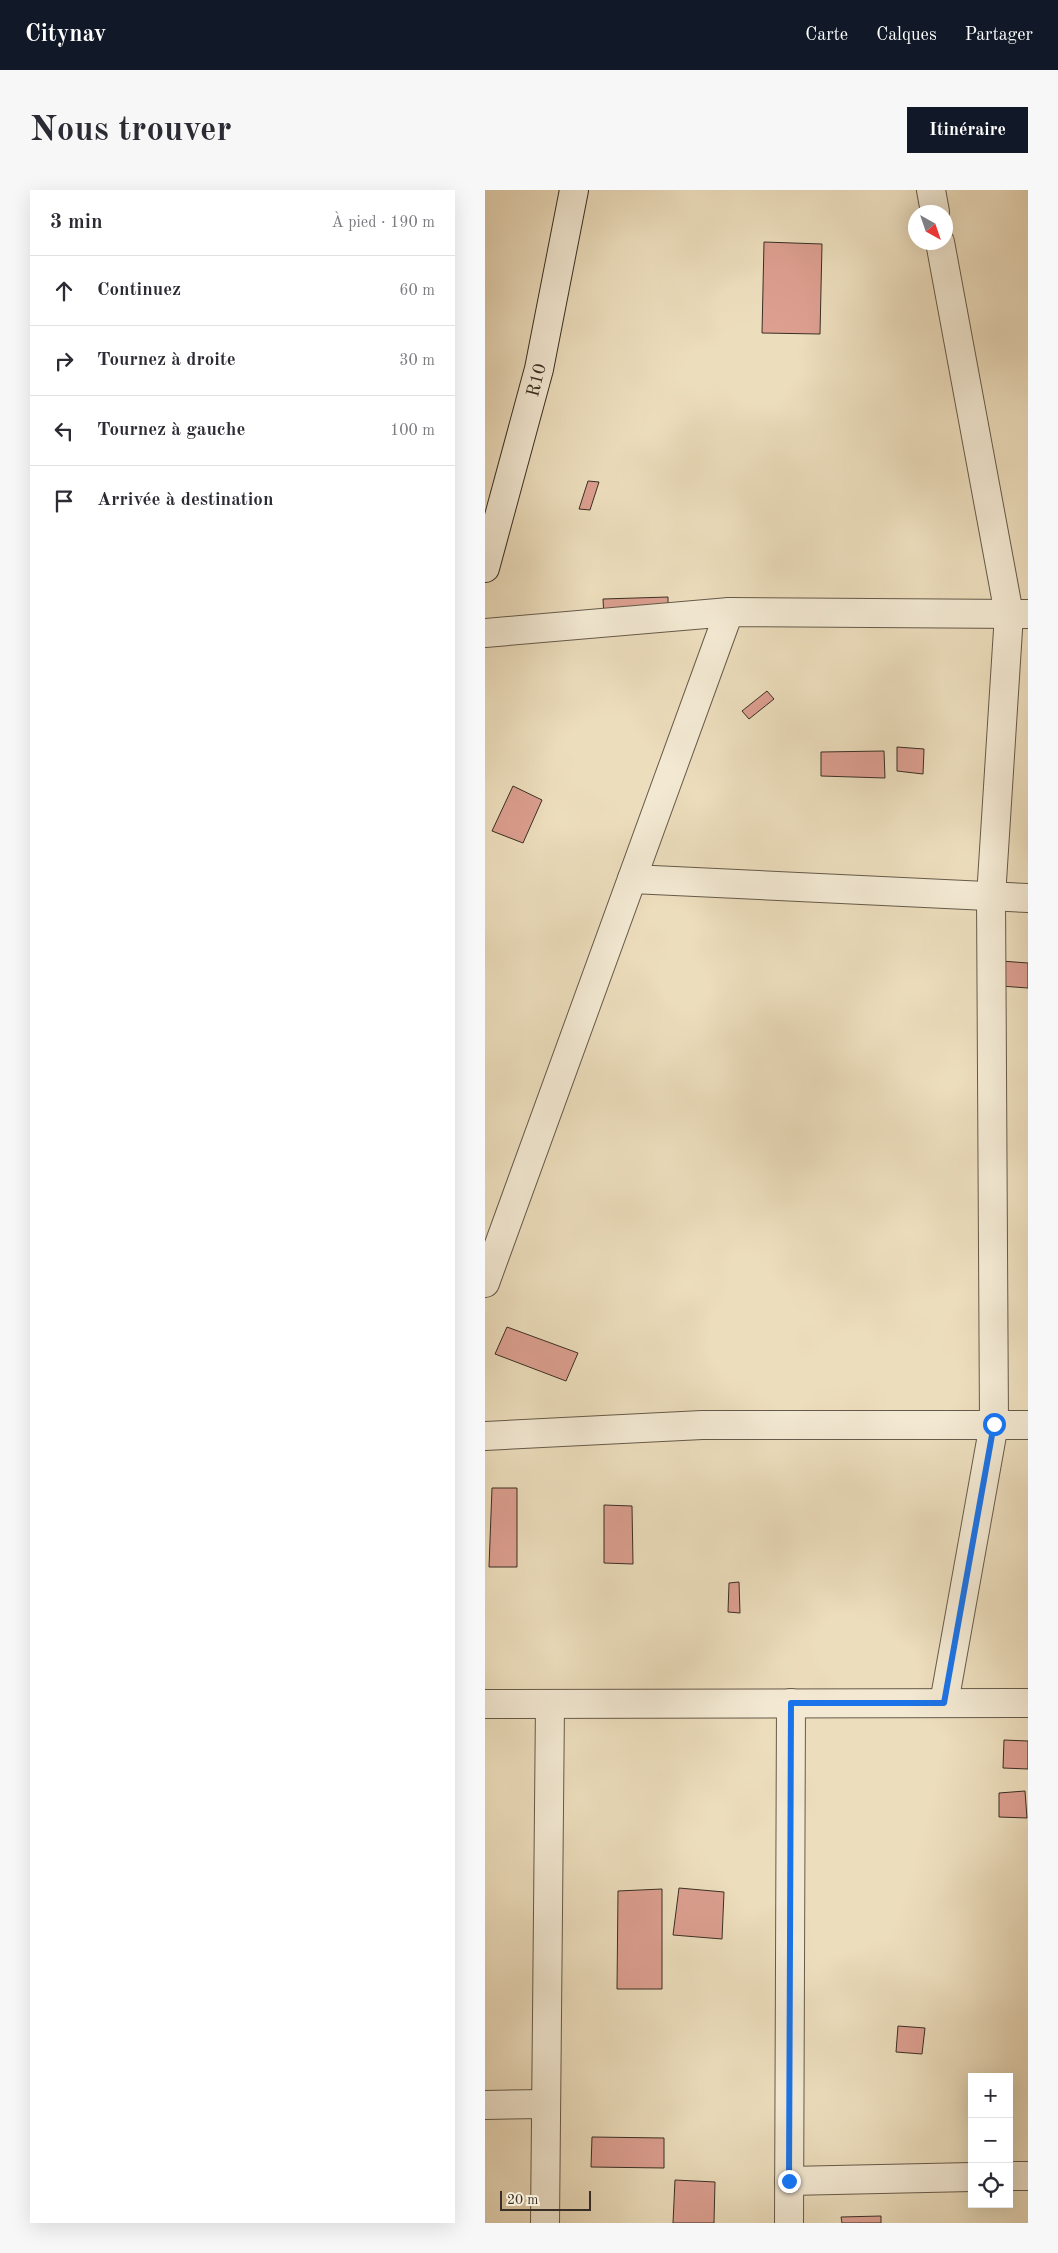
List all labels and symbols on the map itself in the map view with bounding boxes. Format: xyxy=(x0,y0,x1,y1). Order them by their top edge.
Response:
north arrow xyxy=(908,205,953,250)
street label: R10 xyxy=(524,362,550,399)
route start xyxy=(983,1413,1006,1436)
route end xyxy=(778,2170,801,2193)
scale bar xyxy=(500,2188,591,2211)

